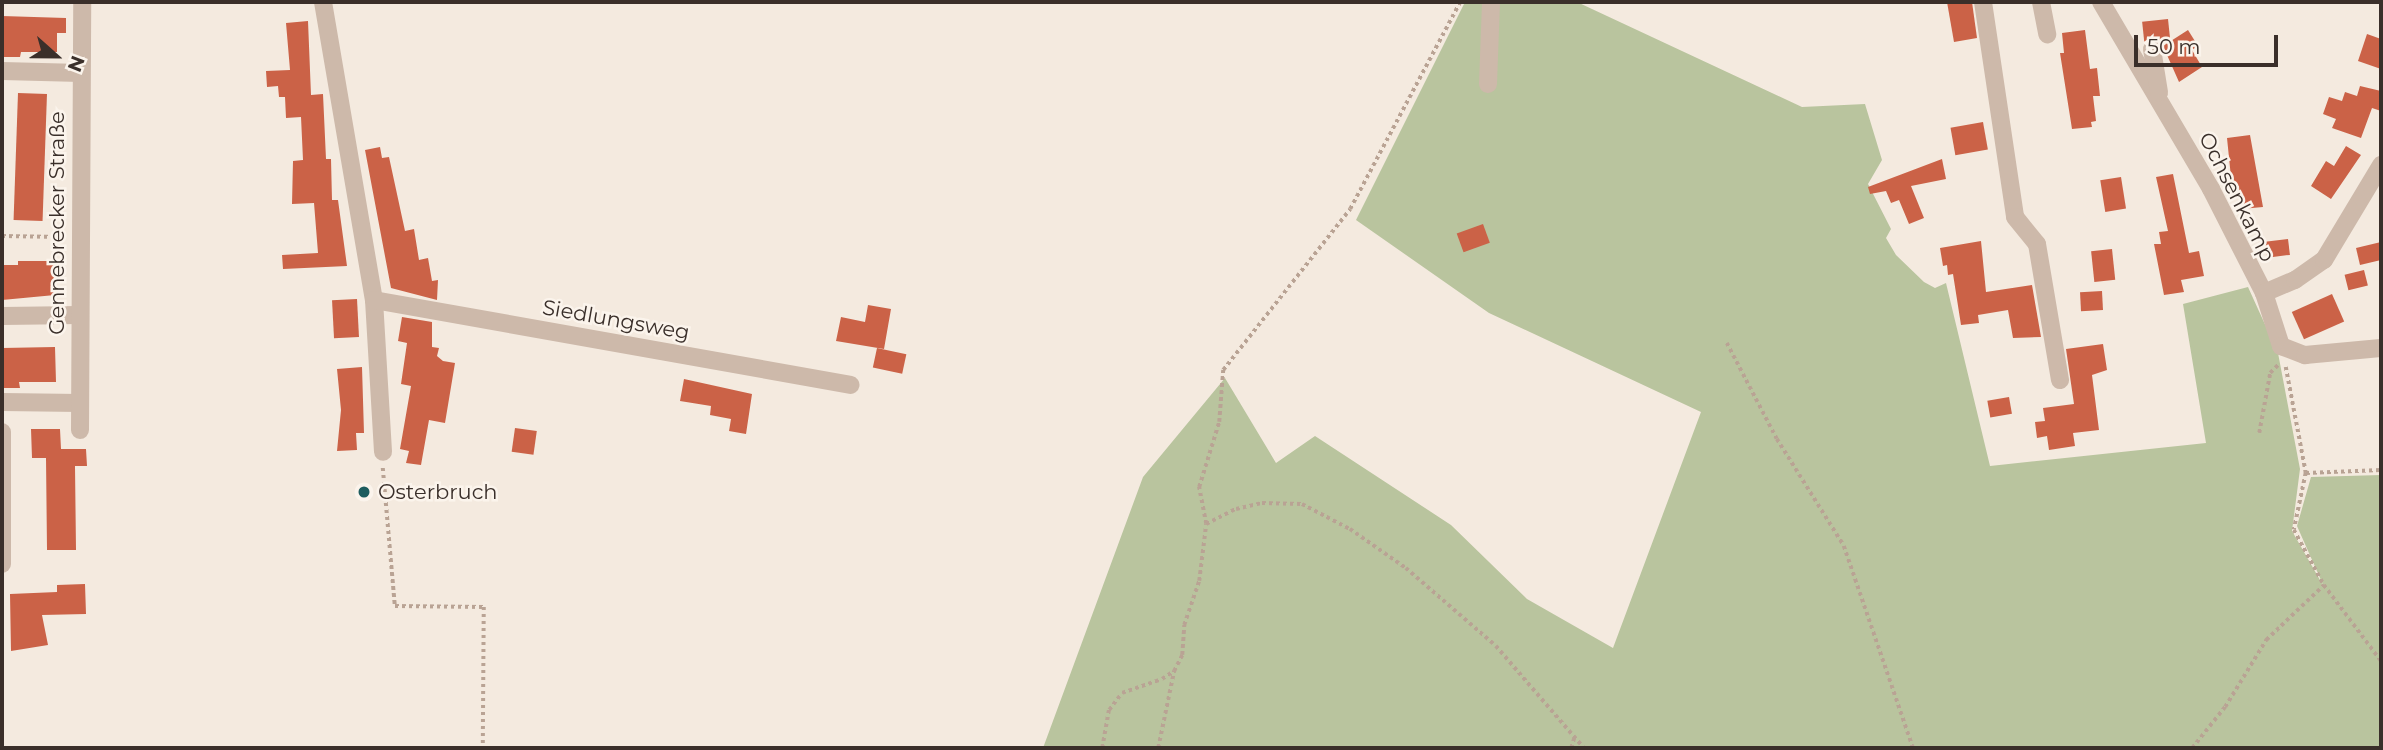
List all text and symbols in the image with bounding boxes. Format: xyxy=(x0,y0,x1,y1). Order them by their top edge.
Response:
north arrow xyxy=(21,21,91,91)
scale bar xyxy=(2138,21,2282,65)
text: 50 m xyxy=(2147,34,2201,59)
text: N xyxy=(63,52,90,75)
street label: Gennebrecker Straße xyxy=(44,111,70,335)
street label: Ochsenkamp xyxy=(2194,128,2280,266)
street label: Siedlungsweg xyxy=(540,295,692,345)
place label: Osterbruch xyxy=(378,479,498,505)
marker: Osterbruch xyxy=(356,484,372,500)

